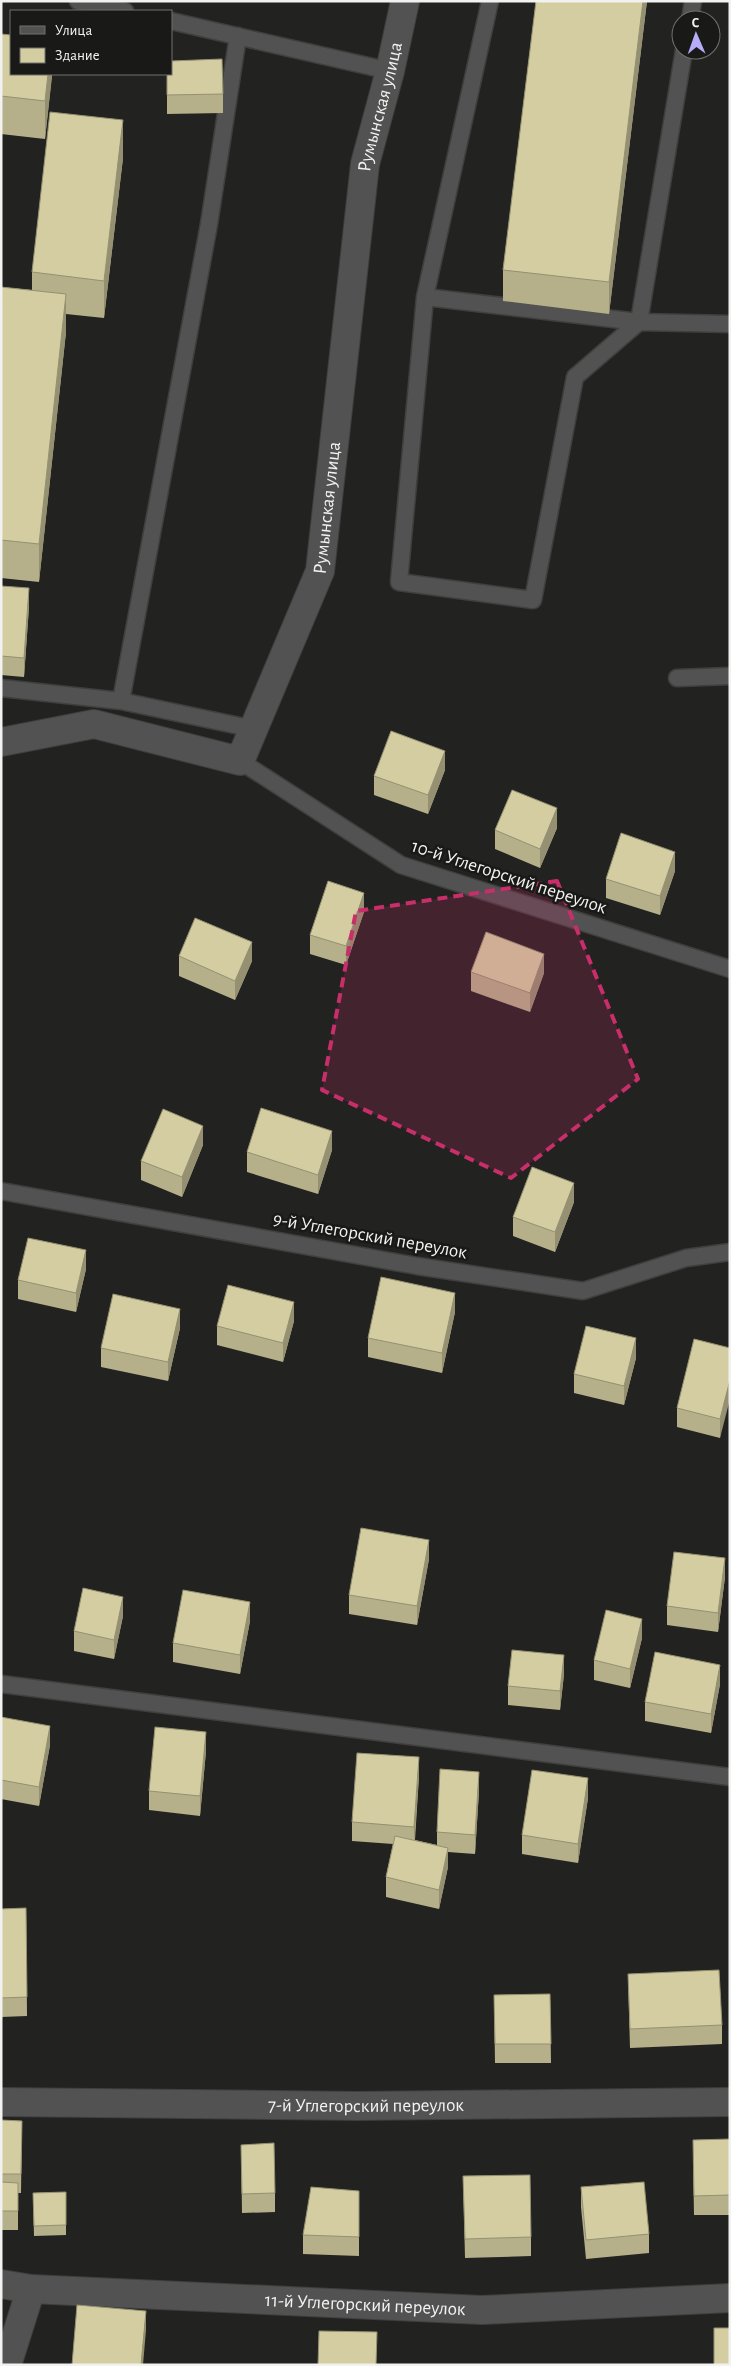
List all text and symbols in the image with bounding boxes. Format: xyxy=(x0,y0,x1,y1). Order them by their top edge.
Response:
legend xyxy=(10,10,172,75)
north arrow xyxy=(671,10,721,60)
text: С xyxy=(691,16,700,30)
text: Улица xyxy=(55,23,92,38)
street label: Румынская улица xyxy=(355,40,405,173)
text: Здание xyxy=(55,48,100,63)
street label: Румынская улица xyxy=(310,440,344,575)
street label: 10-й Углегорский переулок xyxy=(409,836,609,918)
street label: 9-й Углегорский переулок xyxy=(272,1210,469,1262)
street label: 7-й Углегорский переулок xyxy=(268,2095,464,2116)
street label: 11-й Углегорский переулок xyxy=(264,2290,466,2319)

